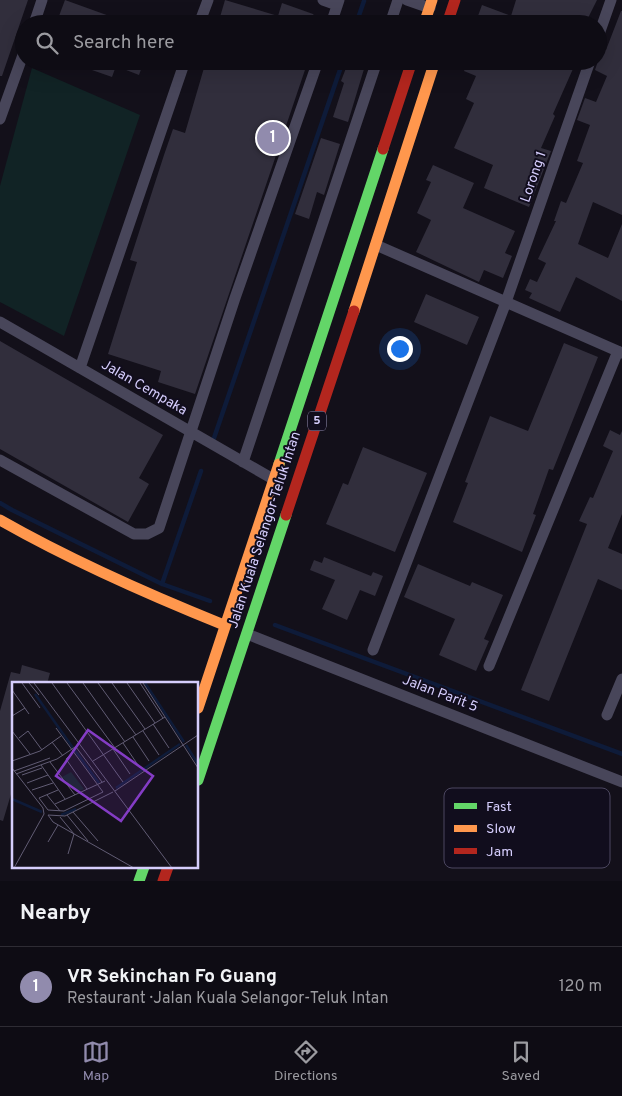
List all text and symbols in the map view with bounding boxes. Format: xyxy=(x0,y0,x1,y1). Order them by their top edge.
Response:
search box xyxy=(15,15,607,70)
icon: search xyxy=(33,29,61,57)
text: Search here xyxy=(73,31,175,55)
pin: 1 xyxy=(257,119,289,157)
street label: Lorong 1 xyxy=(517,149,551,205)
your location xyxy=(387,336,413,362)
street label: Jalan Cempaka xyxy=(98,357,190,419)
road number: 5 xyxy=(308,412,326,431)
street label: Jalan Kuala Selangor-Teluk Intan xyxy=(225,430,305,630)
street label: Jalan Parit 5 xyxy=(400,672,480,716)
inset map xyxy=(12,682,199,868)
legend xyxy=(444,788,610,868)
text: Fast xyxy=(486,799,512,816)
text: Slow xyxy=(486,821,516,838)
text: Jam xyxy=(486,844,513,861)
text: Nearby xyxy=(20,900,91,927)
text: VR Sekinchan Fo Guang xyxy=(67,965,277,989)
text: 1 xyxy=(33,977,39,997)
text: 120 m xyxy=(559,977,602,997)
text: Restaurant · Jalan Kuala Selangor-Teluk Intan xyxy=(67,989,388,1009)
tab: Map xyxy=(82,1038,110,1085)
tab: Directions xyxy=(274,1038,338,1085)
tab: Saved xyxy=(502,1038,540,1085)

